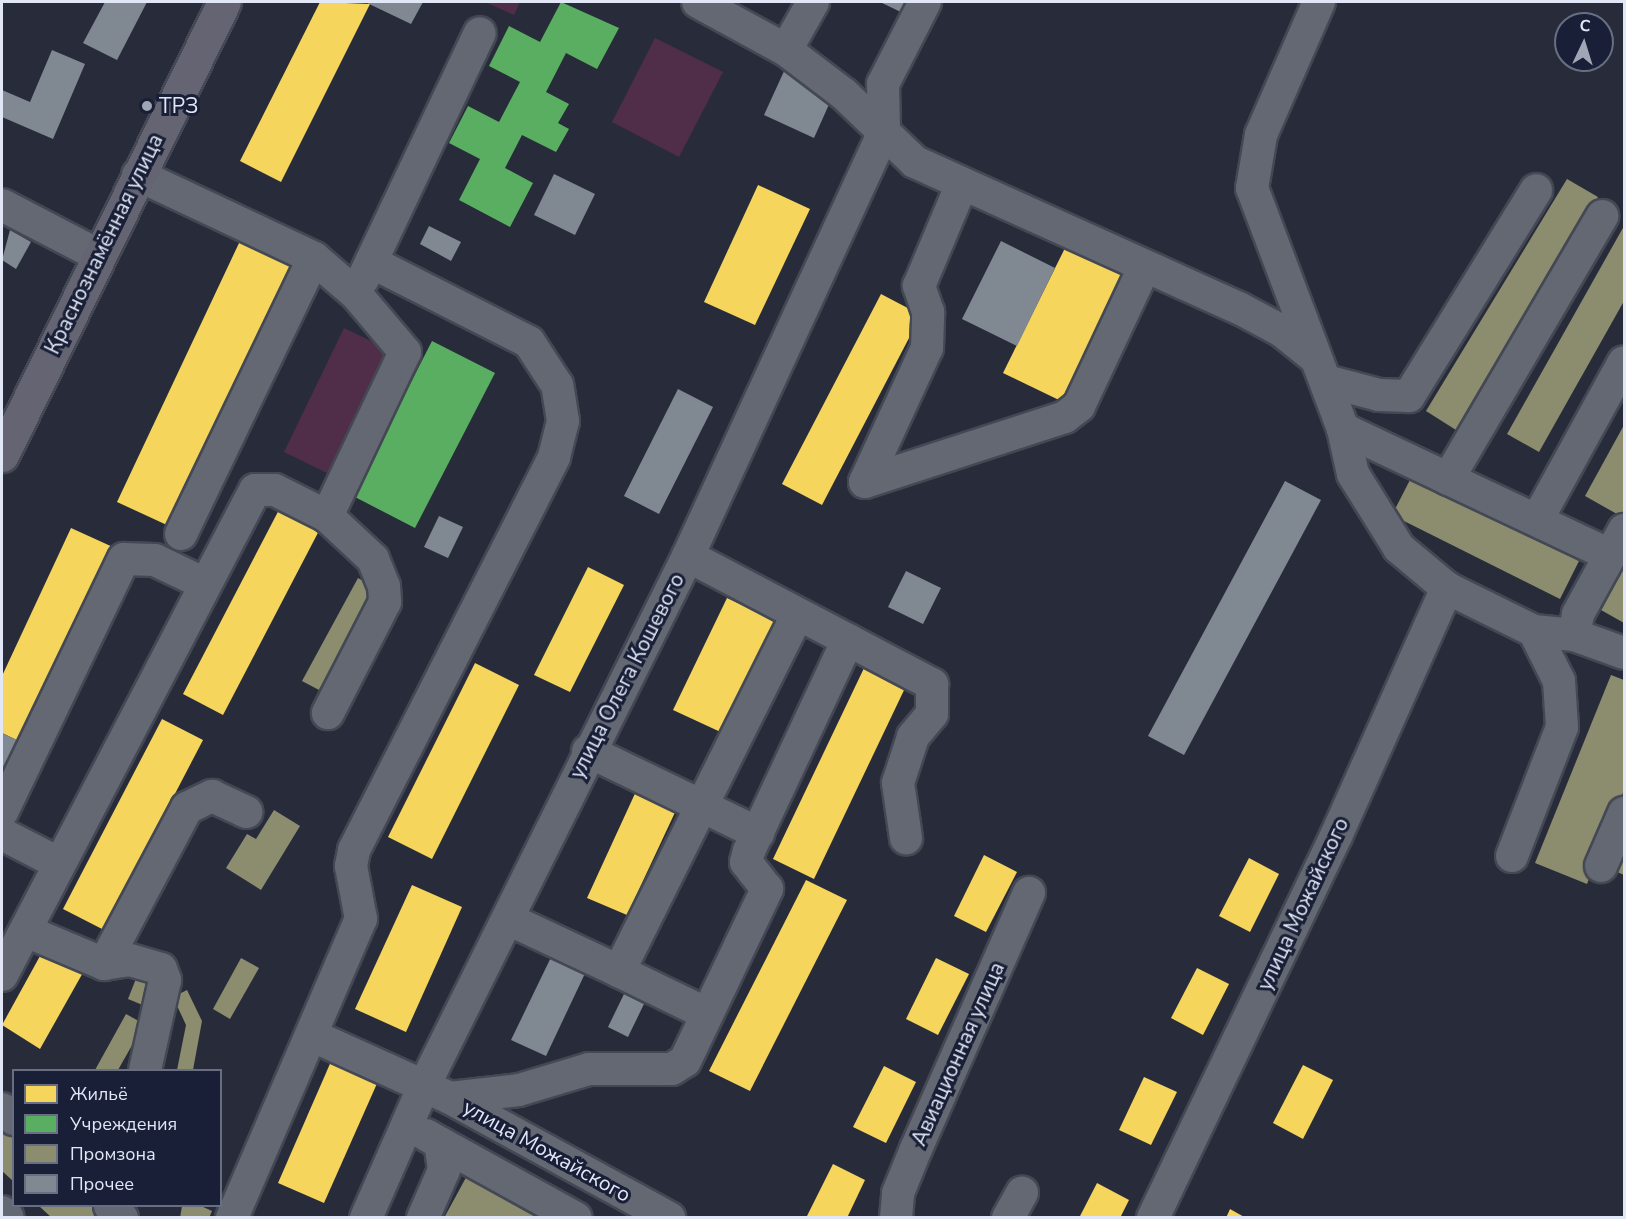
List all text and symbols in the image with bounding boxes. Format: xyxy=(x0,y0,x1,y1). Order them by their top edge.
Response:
north arrow xyxy=(1554,12,1614,72)
text: С xyxy=(1579,15,1591,37)
place label: ТРЗ xyxy=(159,93,198,119)
marker: ТРЗ xyxy=(140,99,154,113)
street label: Краснознамённая улица xyxy=(40,130,168,358)
street label: улица Олега Кошевого xyxy=(564,569,690,783)
street label: улица Можайского xyxy=(1252,814,1354,994)
street label: Авиационная улица xyxy=(906,958,1010,1150)
legend xyxy=(12,1069,222,1207)
text: Жильё xyxy=(70,1082,128,1106)
street label: улица Можайского xyxy=(459,1094,635,1208)
text: Учреждения xyxy=(70,1112,177,1136)
text: Промзона xyxy=(70,1142,156,1166)
text: Прочее xyxy=(70,1172,134,1196)

